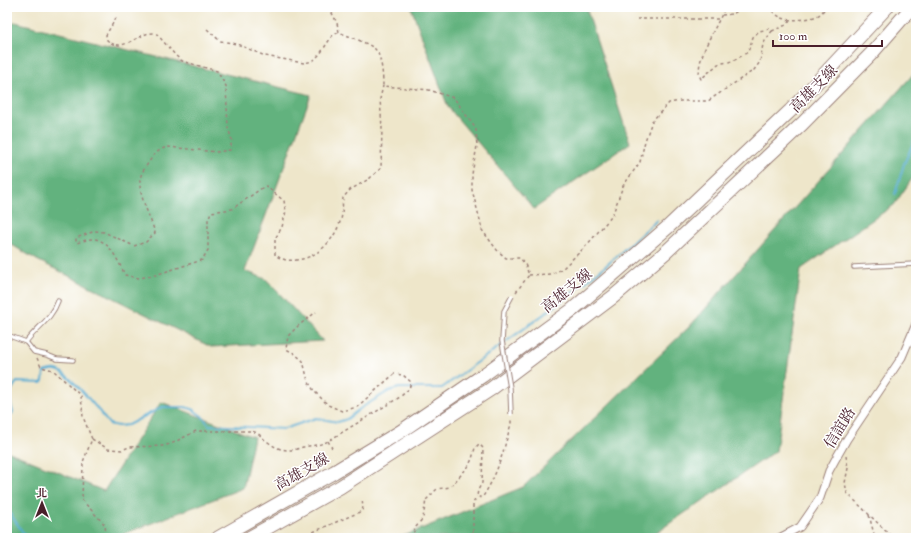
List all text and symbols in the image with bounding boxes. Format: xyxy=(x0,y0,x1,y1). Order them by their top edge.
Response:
scale bar xyxy=(773,22,882,48)
text: 100 m xyxy=(779,29,808,44)
street label: 高雄支線 xyxy=(786,61,842,117)
street label: 高雄支線 xyxy=(538,265,596,317)
street label: 信誼路 xyxy=(820,404,860,452)
street label: 高雄支線 xyxy=(271,449,333,495)
north arrow xyxy=(22,483,62,523)
text: 北 xyxy=(37,487,48,500)

